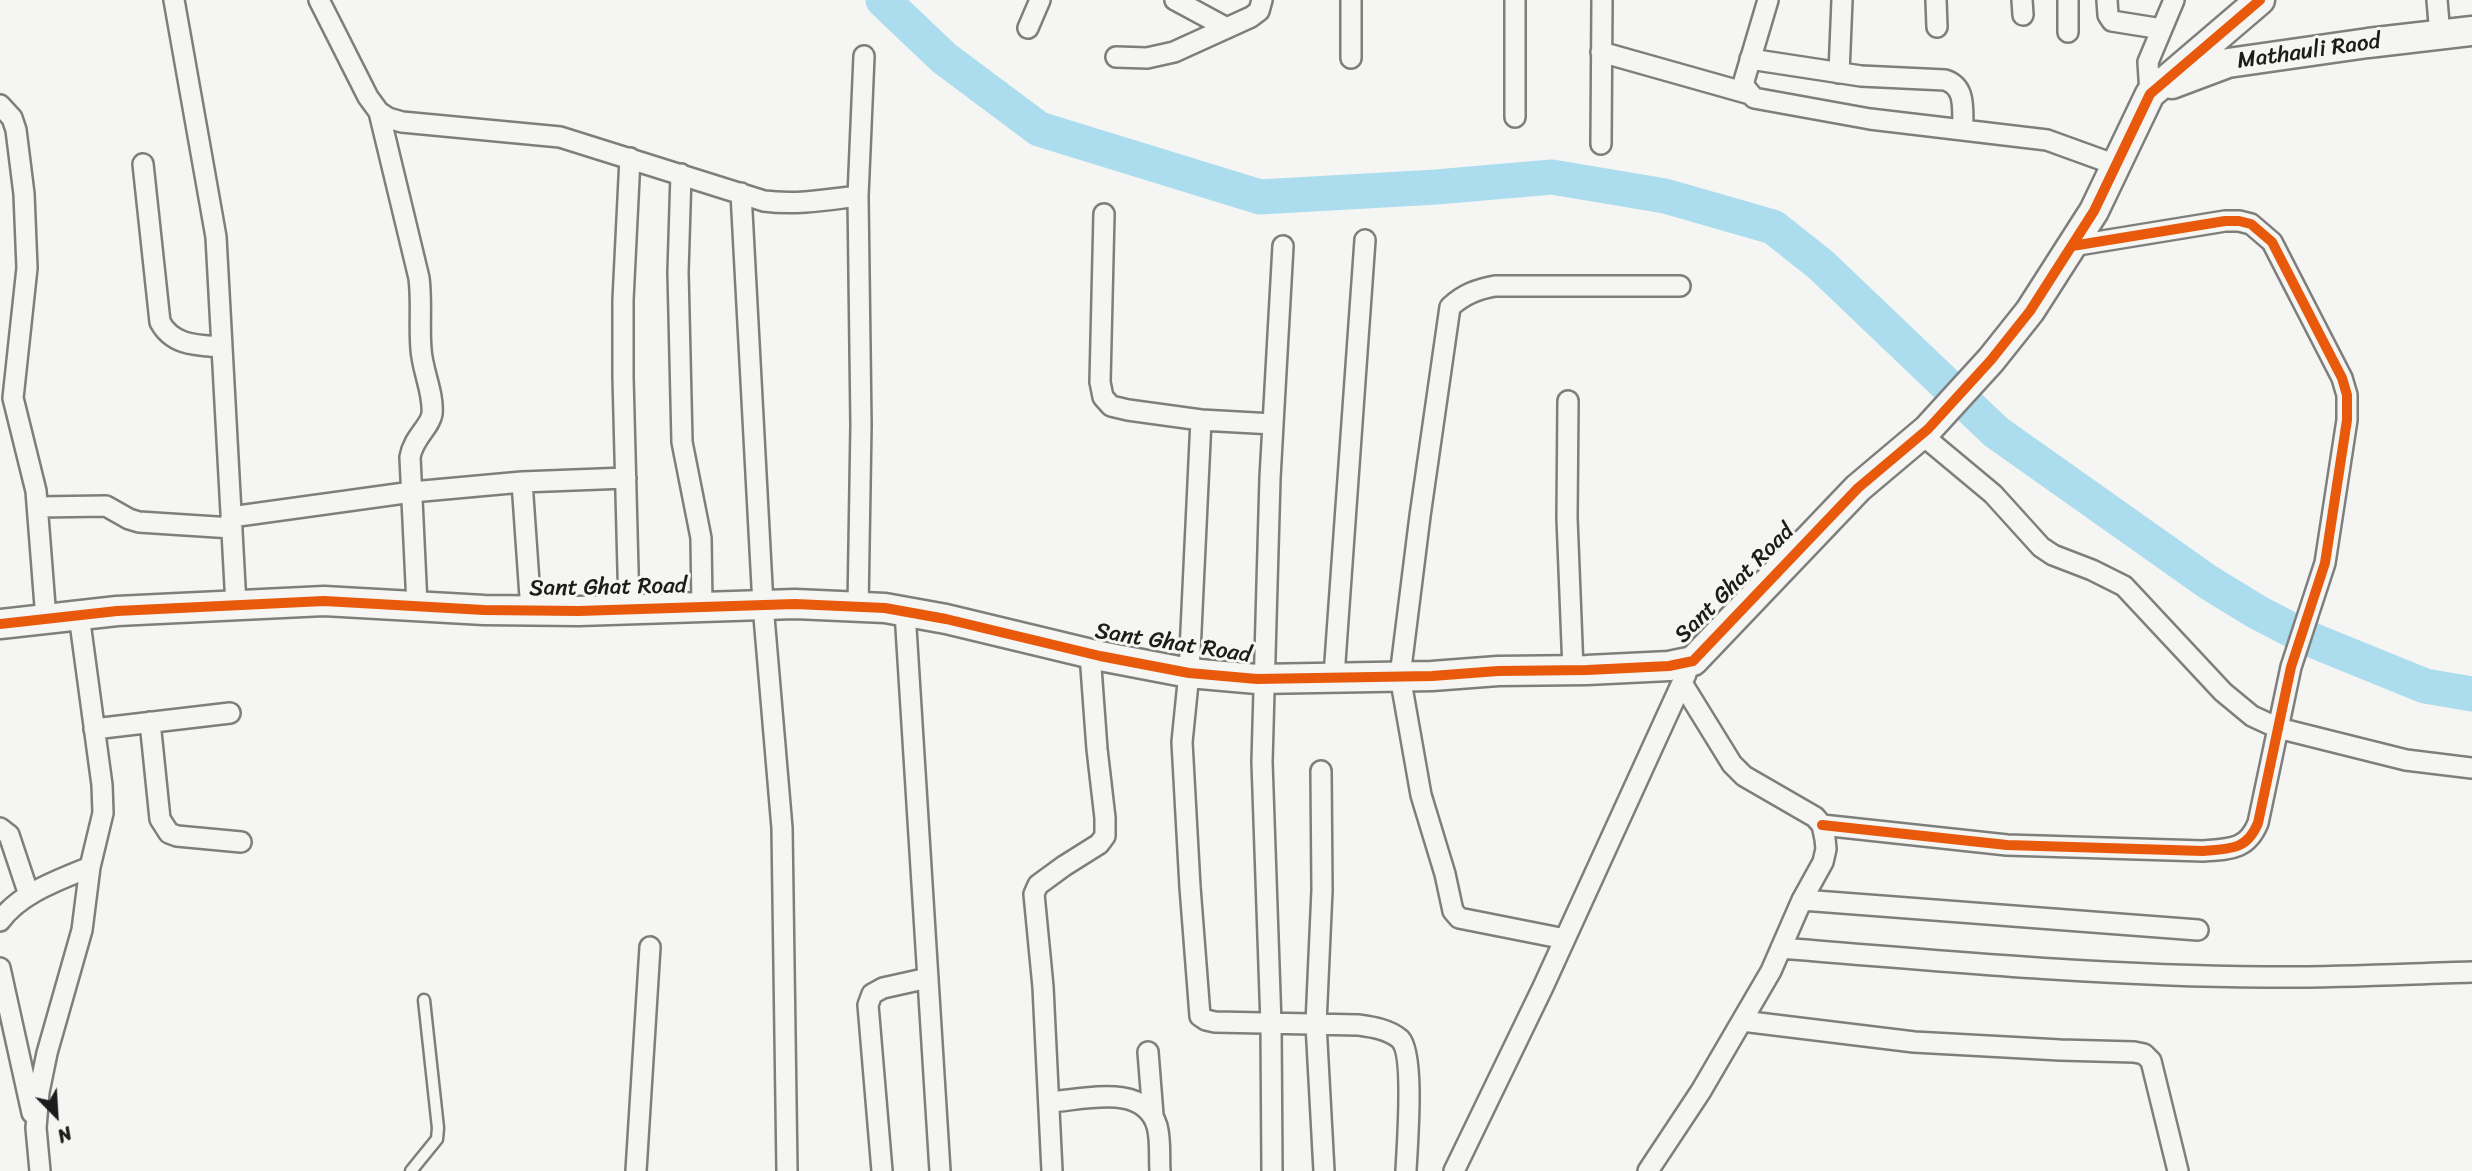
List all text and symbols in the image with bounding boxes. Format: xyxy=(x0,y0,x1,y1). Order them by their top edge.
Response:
street label: Mathauli Raod xyxy=(2236,28,2382,76)
street label: Sant Ghat Road xyxy=(1669,518,1801,650)
street label: Sant Ghat Road xyxy=(529,573,687,603)
street label: Sant Ghat Road xyxy=(1093,618,1253,670)
north arrow xyxy=(21,1080,91,1150)
text: N xyxy=(52,1117,77,1152)

